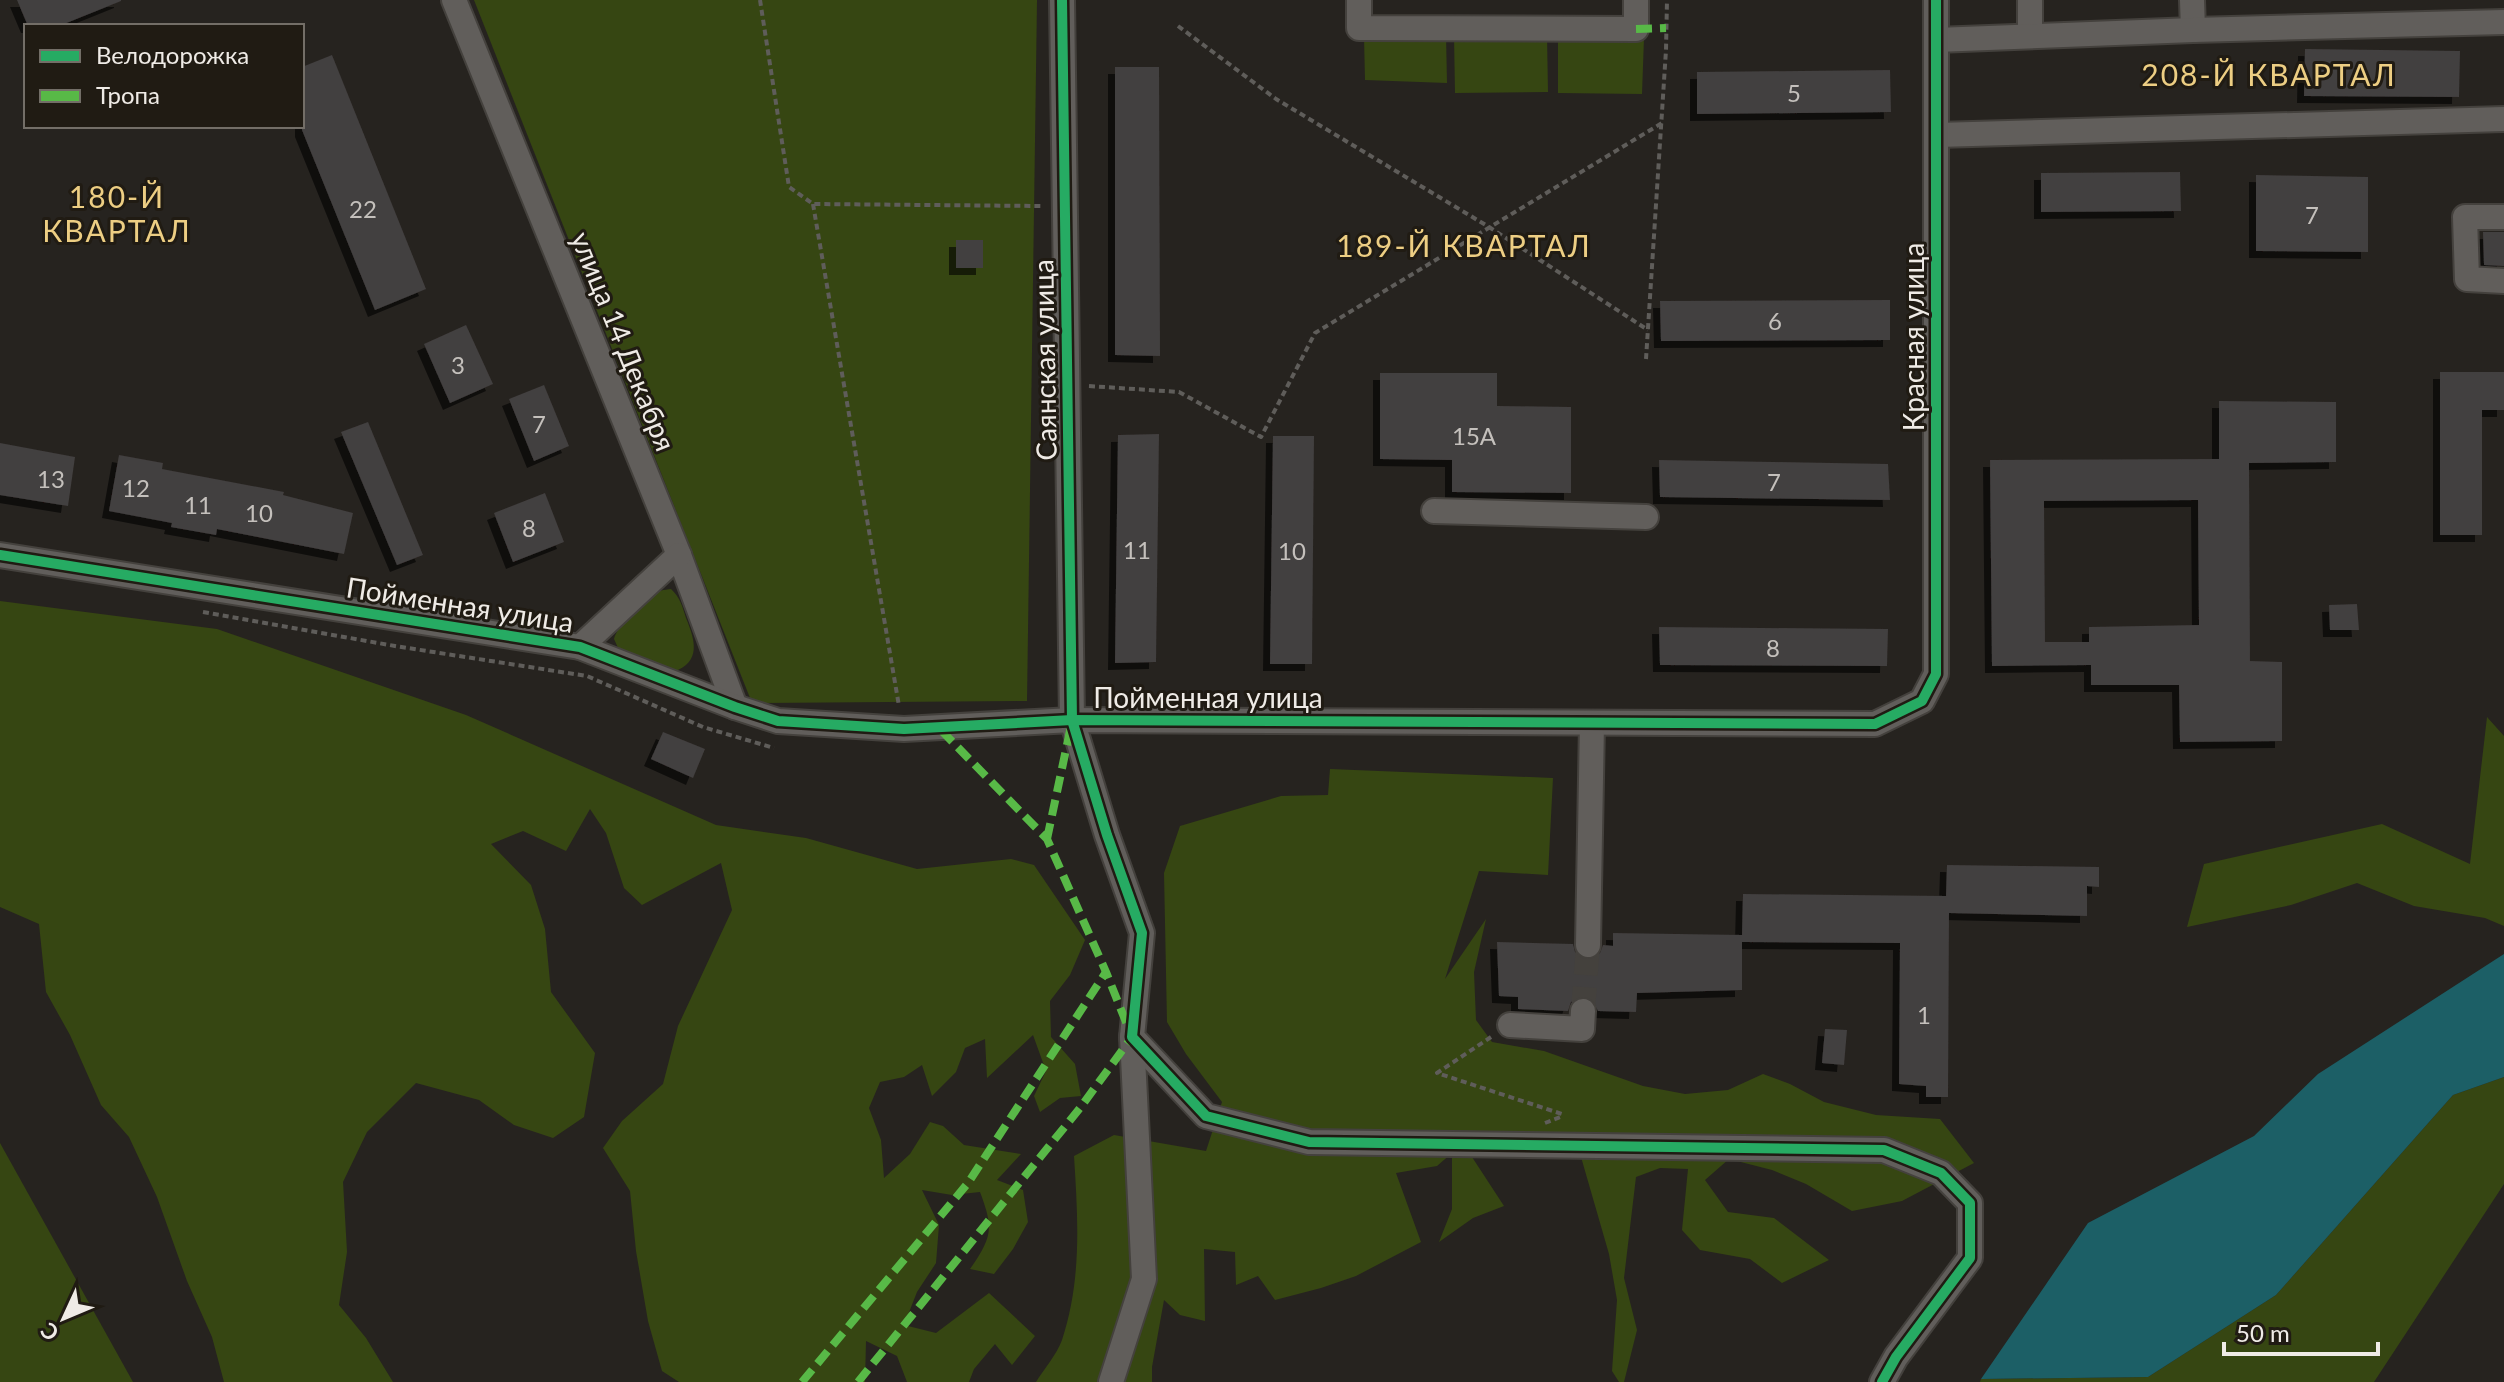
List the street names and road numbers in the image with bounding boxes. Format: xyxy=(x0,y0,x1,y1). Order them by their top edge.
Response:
street label: улица 14 Декабря xyxy=(565,226,683,456)
street label: Красная улица xyxy=(1896,243,1930,431)
street label: Саянская улица xyxy=(1025,259,1063,461)
street label: Пойменная улица xyxy=(344,569,576,639)
street label: Пойменная улица xyxy=(1093,680,1323,714)

